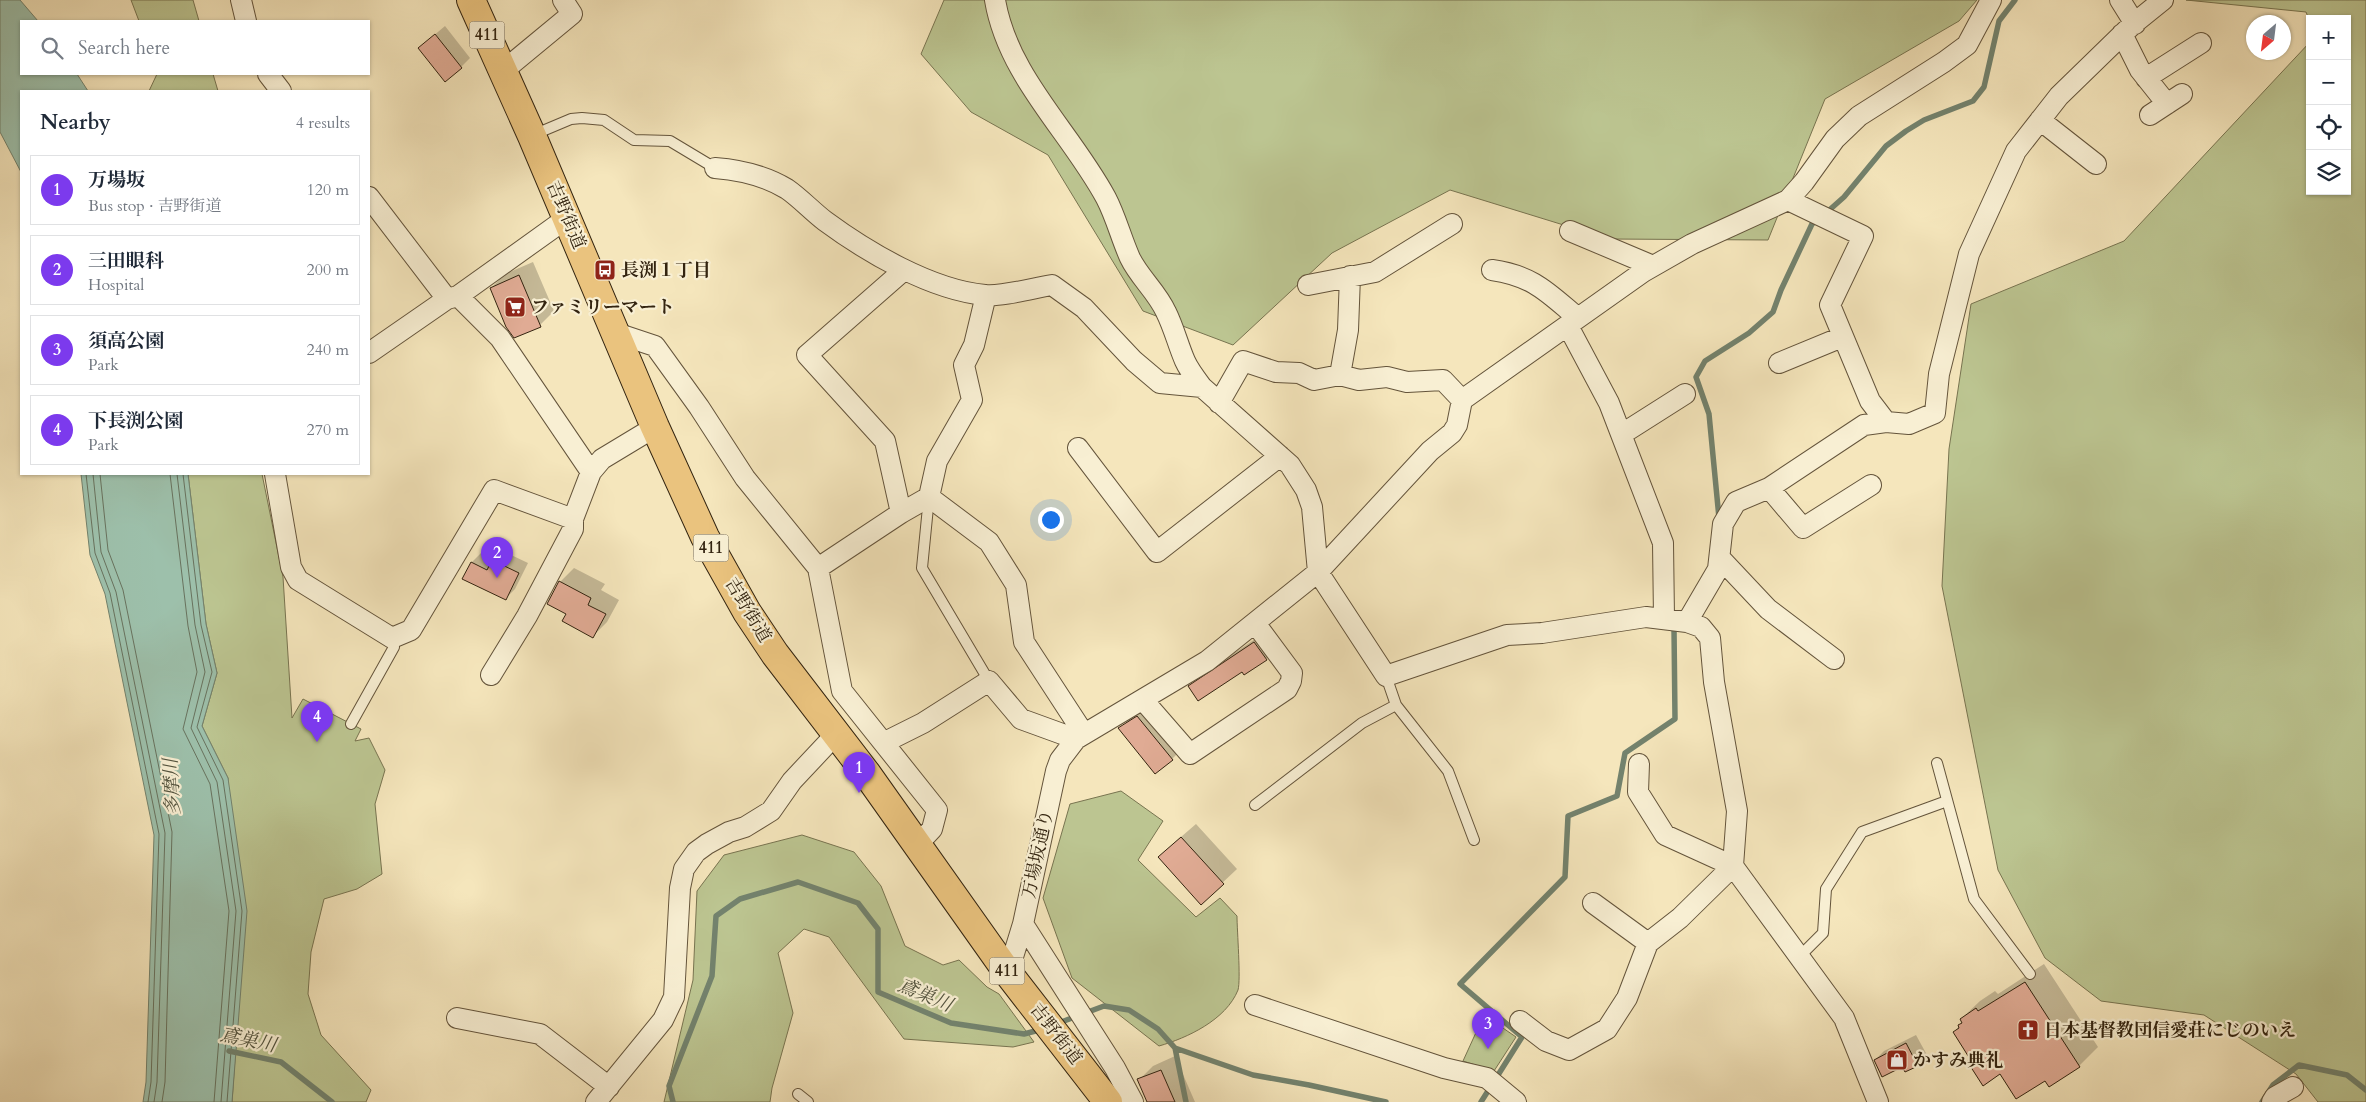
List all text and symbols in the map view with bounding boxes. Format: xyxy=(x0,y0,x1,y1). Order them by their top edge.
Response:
north arrow xyxy=(2246,15,2291,60)
map controls xyxy=(2306,15,2351,195)
button: + xyxy=(2306,15,2351,60)
search box xyxy=(20,20,370,75)
road number: 411 xyxy=(470,22,504,48)
icon: search xyxy=(38,34,66,62)
text: Search here xyxy=(78,35,170,61)
button: − xyxy=(2306,60,2351,105)
button: locate xyxy=(2306,105,2351,150)
text: Nearby xyxy=(40,108,111,137)
text: 4 results xyxy=(296,112,350,134)
button: layers xyxy=(2306,150,2351,195)
text: 万場坂 xyxy=(88,167,145,193)
street label: 吉野街道 xyxy=(540,177,592,253)
text: 1 xyxy=(53,179,61,201)
text: 120 m xyxy=(307,179,349,201)
text: Bus stop · 吉野街道 xyxy=(88,195,222,217)
text: 三田眼科 xyxy=(88,248,164,274)
bus stop icon: 長渕１丁目 xyxy=(593,258,617,282)
place label: 長渕１丁目 xyxy=(621,258,711,283)
text: 2 xyxy=(53,259,61,281)
text: 200 m xyxy=(307,259,349,281)
text: Hospital xyxy=(88,274,144,296)
supermarket icon: ファミリーマート xyxy=(503,295,527,319)
place label: ファミリーマート xyxy=(531,295,675,320)
text: 須高公園 xyxy=(88,328,164,354)
text: 3 xyxy=(53,339,61,361)
text: 240 m xyxy=(307,339,349,361)
text: Park xyxy=(88,354,119,376)
text: 下長渕公園 xyxy=(88,408,183,434)
text: 4 xyxy=(53,419,61,441)
text: 270 m xyxy=(307,419,349,441)
text: Park xyxy=(88,434,119,456)
your location xyxy=(1038,507,1064,533)
road number: 411 xyxy=(694,534,728,562)
pin: 2 xyxy=(481,537,513,578)
street label: 吉野街道 xyxy=(719,573,777,647)
pin: 4 xyxy=(301,701,333,742)
pin: 1 xyxy=(843,752,875,793)
water label: 多摩川 xyxy=(157,756,186,816)
street label: 万場坂通り xyxy=(1016,807,1060,901)
road number: 411 xyxy=(990,958,1024,984)
water label: 鳶巣川 xyxy=(894,972,958,1019)
street label: 吉野街道 xyxy=(1024,998,1088,1070)
pin: 3 xyxy=(1472,1008,1504,1049)
church icon: 日本基督教団信愛荘にじのいえ xyxy=(2016,1018,2040,1042)
place label: 日本基督教団信愛荘にじのいえ xyxy=(2044,1018,2296,1043)
water label: 鳶巣川 xyxy=(217,1021,281,1059)
shop icon: かすみ典礼 xyxy=(1885,1048,1909,1072)
place label: かすみ典礼 xyxy=(1913,1048,2003,1073)

